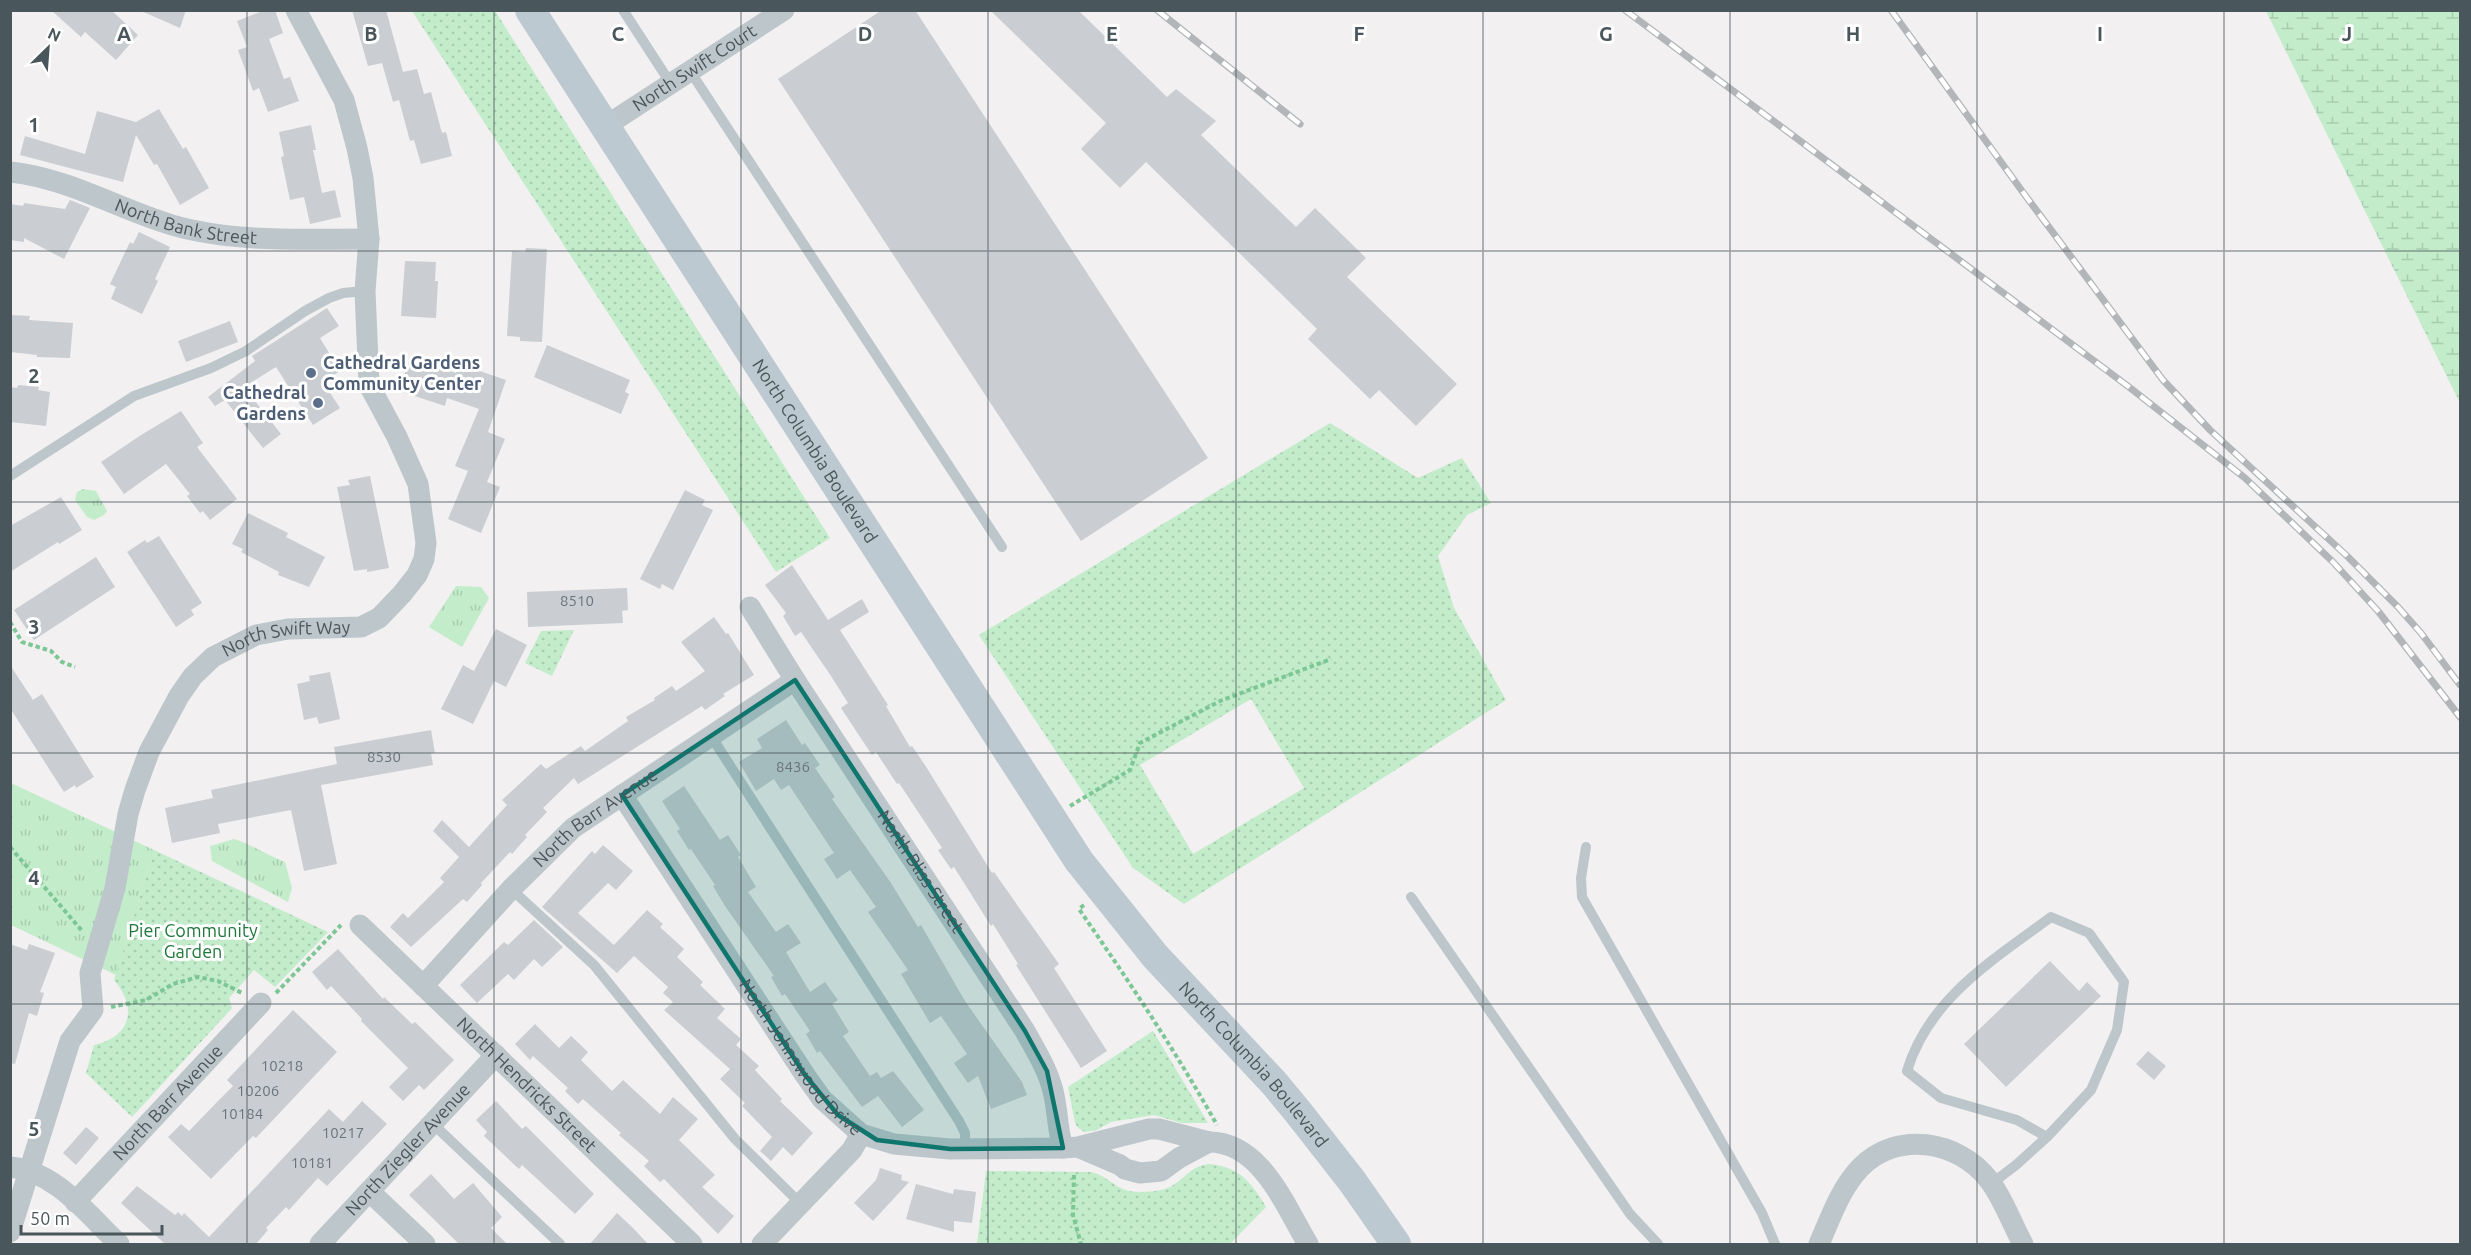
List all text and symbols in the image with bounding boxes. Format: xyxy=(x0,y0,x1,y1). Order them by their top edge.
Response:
north arrow xyxy=(18,18,78,78)
street label: North Swift Court xyxy=(628,20,760,115)
text: A xyxy=(117,22,131,45)
text: B xyxy=(364,22,378,45)
text: C xyxy=(612,22,625,45)
text: D xyxy=(858,22,872,45)
text: E xyxy=(1106,22,1118,45)
text: F xyxy=(1353,22,1365,45)
text: G xyxy=(1599,22,1613,45)
text: H xyxy=(1846,22,1860,45)
text: I xyxy=(2097,22,2103,45)
text: J xyxy=(2342,22,2352,45)
text: N xyxy=(45,24,64,45)
text: 1 xyxy=(28,113,40,136)
street label: North Bank Street xyxy=(112,194,258,247)
place label: Cathedral Gardens Community Center xyxy=(323,352,482,393)
street label: North Columbia Boulevard xyxy=(749,355,882,546)
text: 2 xyxy=(28,364,40,387)
marker: Cathedral Gardens Community Center xyxy=(304,366,318,380)
place label: Cathedral Gardens xyxy=(223,382,307,423)
marker: Cathedral Gardens xyxy=(311,396,325,410)
house number: 8510 xyxy=(560,592,594,609)
text: 3 xyxy=(28,615,40,638)
street label: North Swift Way xyxy=(218,616,351,660)
house number: 8530 xyxy=(367,748,401,765)
house number: 8436 xyxy=(776,758,810,775)
street label: North Barr Avenue xyxy=(529,764,661,870)
street label: North Bliss Street xyxy=(874,806,969,936)
text: 4 xyxy=(28,866,40,889)
park label: Pier Community Garden xyxy=(128,920,258,961)
street label: North Johnswood Drive xyxy=(736,975,867,1139)
street label: North Columbia Boulevard xyxy=(1175,977,1333,1151)
street label: North Hendricks Street xyxy=(453,1013,601,1156)
street label: North Barr Avenue xyxy=(108,1040,226,1164)
house number: 10218 xyxy=(261,1057,303,1074)
street label: North Ziegler Avenue xyxy=(341,1079,473,1219)
house number: 10206 xyxy=(237,1082,279,1099)
house number: 10184 xyxy=(221,1105,263,1122)
text: 5 xyxy=(28,1117,40,1140)
house number: 10217 xyxy=(322,1124,364,1141)
house number: 10181 xyxy=(291,1154,333,1171)
scale bar xyxy=(21,1198,162,1236)
text: 50 m xyxy=(30,1208,70,1228)

